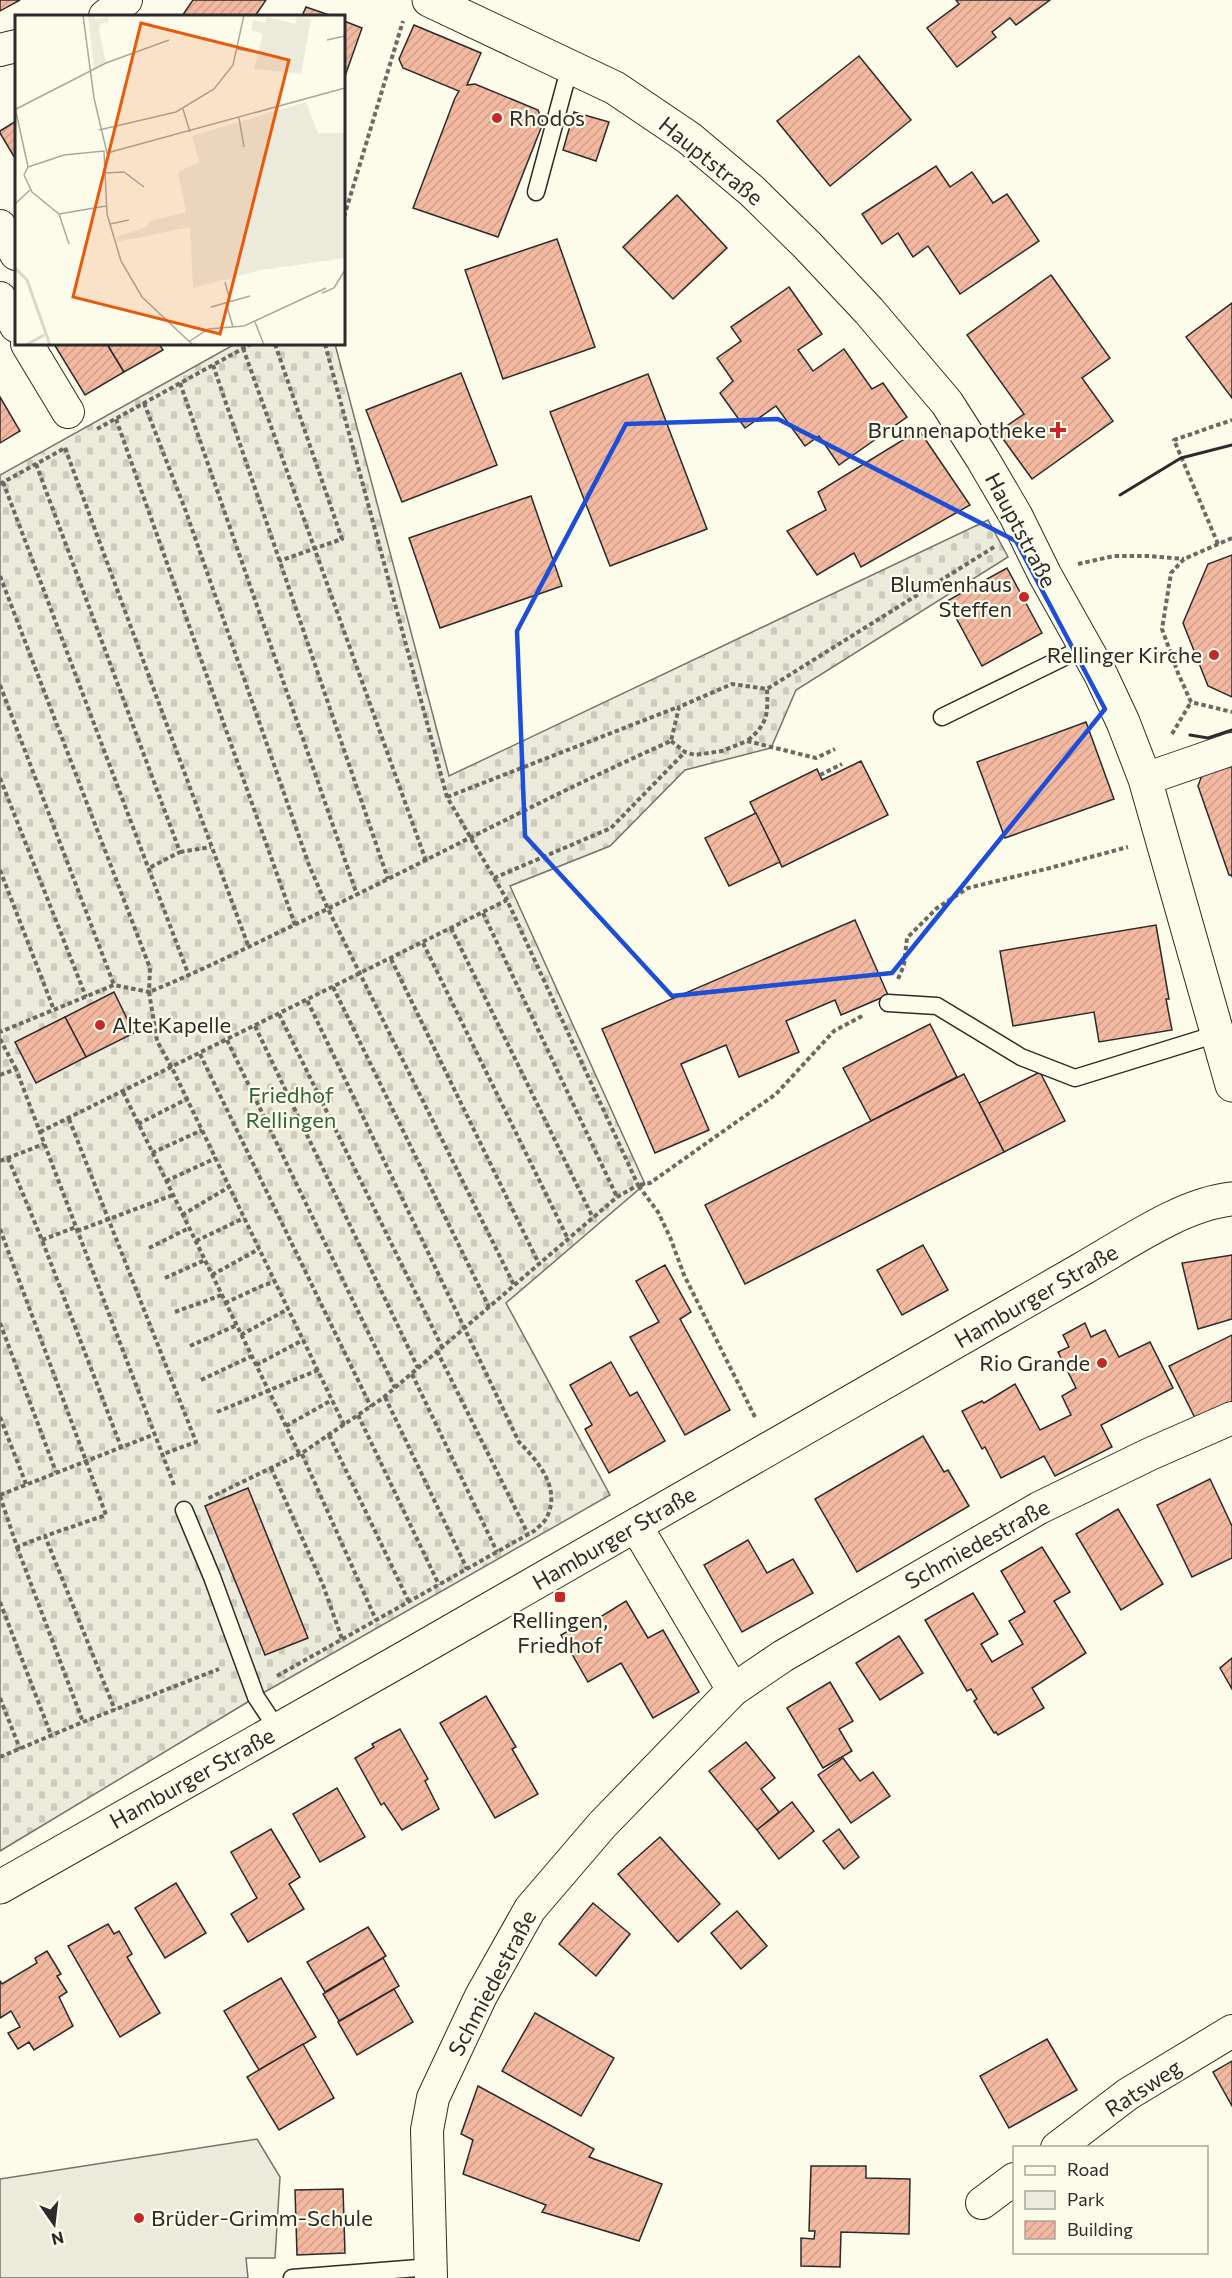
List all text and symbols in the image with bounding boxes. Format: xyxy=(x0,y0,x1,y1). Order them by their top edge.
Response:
inset map xyxy=(15,15,345,345)
place label: Rhodos xyxy=(509,104,585,131)
street label: Hauptstraße xyxy=(654,110,769,211)
marker: Rhodos xyxy=(490,111,504,125)
place label: Brunnenapotheke xyxy=(868,416,1046,443)
marker: Brunnenapotheke xyxy=(1051,423,1065,437)
street label: Hauptstraße xyxy=(980,468,1063,592)
place label: Blumenhaus Steffen xyxy=(890,570,1012,622)
marker: Blumenhaus Steffen xyxy=(1017,590,1031,604)
place label: Rellinger Kirche xyxy=(1047,641,1202,668)
marker: Rellinger Kirche xyxy=(1207,648,1221,662)
place label: Alte Kapelle xyxy=(112,1011,231,1038)
marker: Alte Kapelle xyxy=(93,1018,107,1032)
park label: Friedhof Rellingen xyxy=(246,1081,336,1133)
street label: Hamburger Straße xyxy=(949,1238,1122,1353)
place label: Rio Grande xyxy=(979,1349,1090,1376)
marker: Rio Grande xyxy=(1095,1356,1109,1370)
street label: Hamburger Straße xyxy=(527,1480,700,1595)
street label: Schmiedestraße xyxy=(900,1493,1054,1594)
marker: Rellingen, Friedhof xyxy=(553,1590,567,1604)
place label: Rellingen, Friedhof xyxy=(512,1606,608,1658)
street label: Hamburger Straße xyxy=(105,1721,279,1834)
street label: Schmiedestraße xyxy=(442,1905,541,2060)
street label: Ratsweg xyxy=(1099,2053,1186,2122)
legend xyxy=(1013,2146,1208,2254)
text: Road xyxy=(1067,2158,1109,2180)
text: Park xyxy=(1067,2188,1105,2210)
north arrow xyxy=(24,2194,84,2254)
place label: Brüder-Grimm-Schule xyxy=(151,2204,373,2231)
marker: Brüder-Grimm-Schule xyxy=(132,2211,146,2225)
text: Building xyxy=(1067,2218,1133,2240)
text: N xyxy=(50,2228,66,2250)

